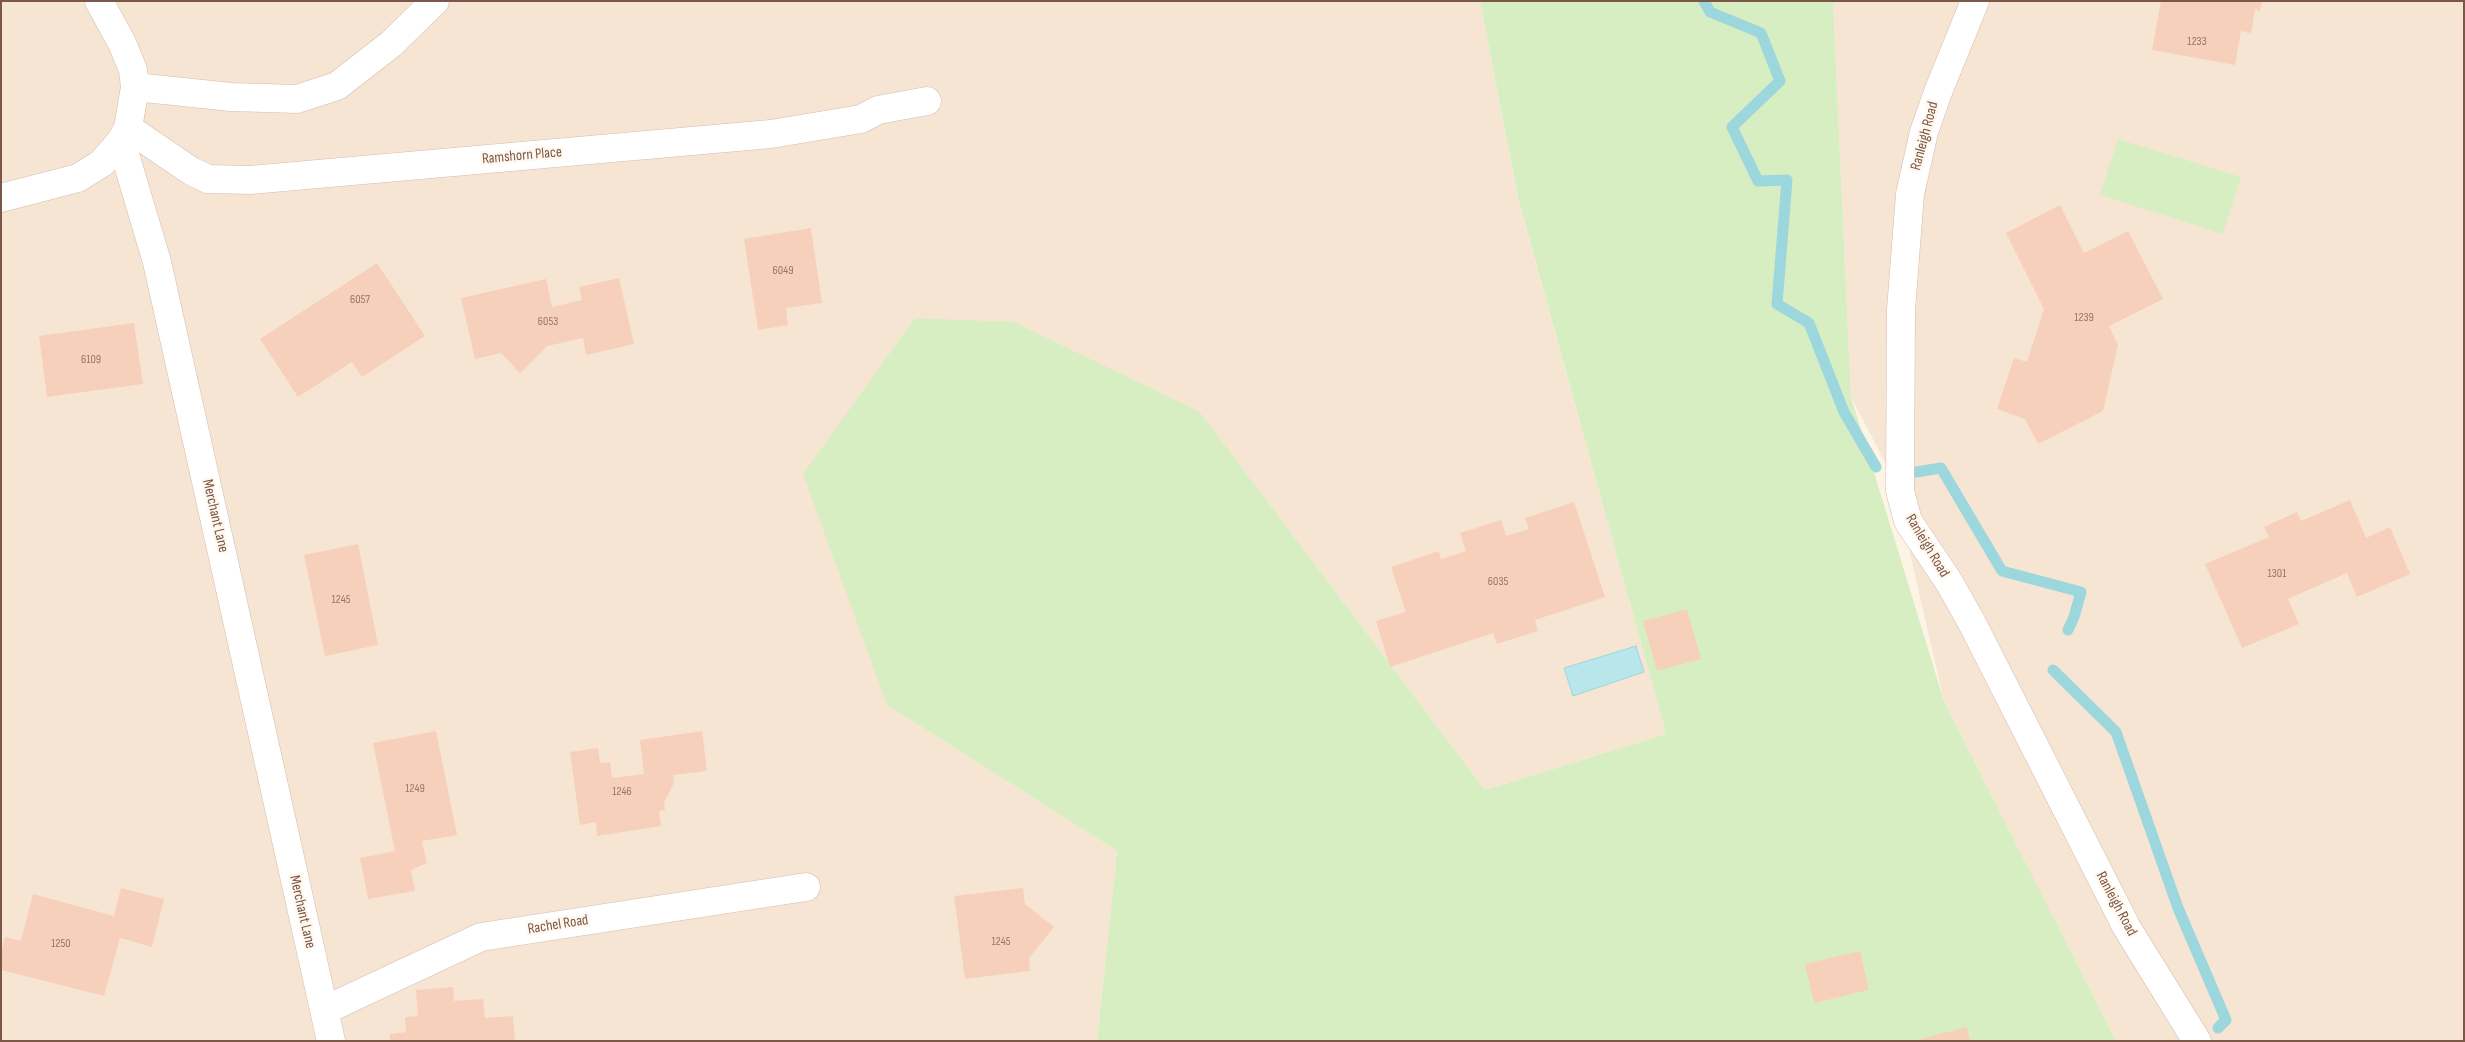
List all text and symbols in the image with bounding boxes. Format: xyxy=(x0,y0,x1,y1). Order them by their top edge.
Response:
house number: 1233 xyxy=(2187,35,2207,49)
street label: Ranleigh Road xyxy=(1907,100,1943,172)
street label: Ramshorn Place xyxy=(481,144,563,168)
house number: 6049 xyxy=(773,264,793,278)
house number: 6057 xyxy=(350,293,370,307)
house number: 1239 xyxy=(2074,311,2094,325)
house number: 6053 xyxy=(538,315,558,329)
house number: 6109 xyxy=(81,353,101,367)
street label: Merchant Lane xyxy=(198,478,232,554)
street label: Ranleigh Road xyxy=(1901,511,1953,581)
house number: 1301 xyxy=(2268,567,2286,581)
house number: 6035 xyxy=(1488,575,1508,589)
house number: 1245 xyxy=(331,593,351,607)
house number: 1249 xyxy=(405,782,425,796)
house number: 1246 xyxy=(612,785,632,799)
street label: Ranleigh Road xyxy=(2092,869,2140,939)
street label: Merchant Lane xyxy=(285,874,319,950)
street label: Rachel Road xyxy=(526,911,590,939)
house number: 1245 xyxy=(991,935,1011,949)
house number: 1250 xyxy=(51,937,71,951)

